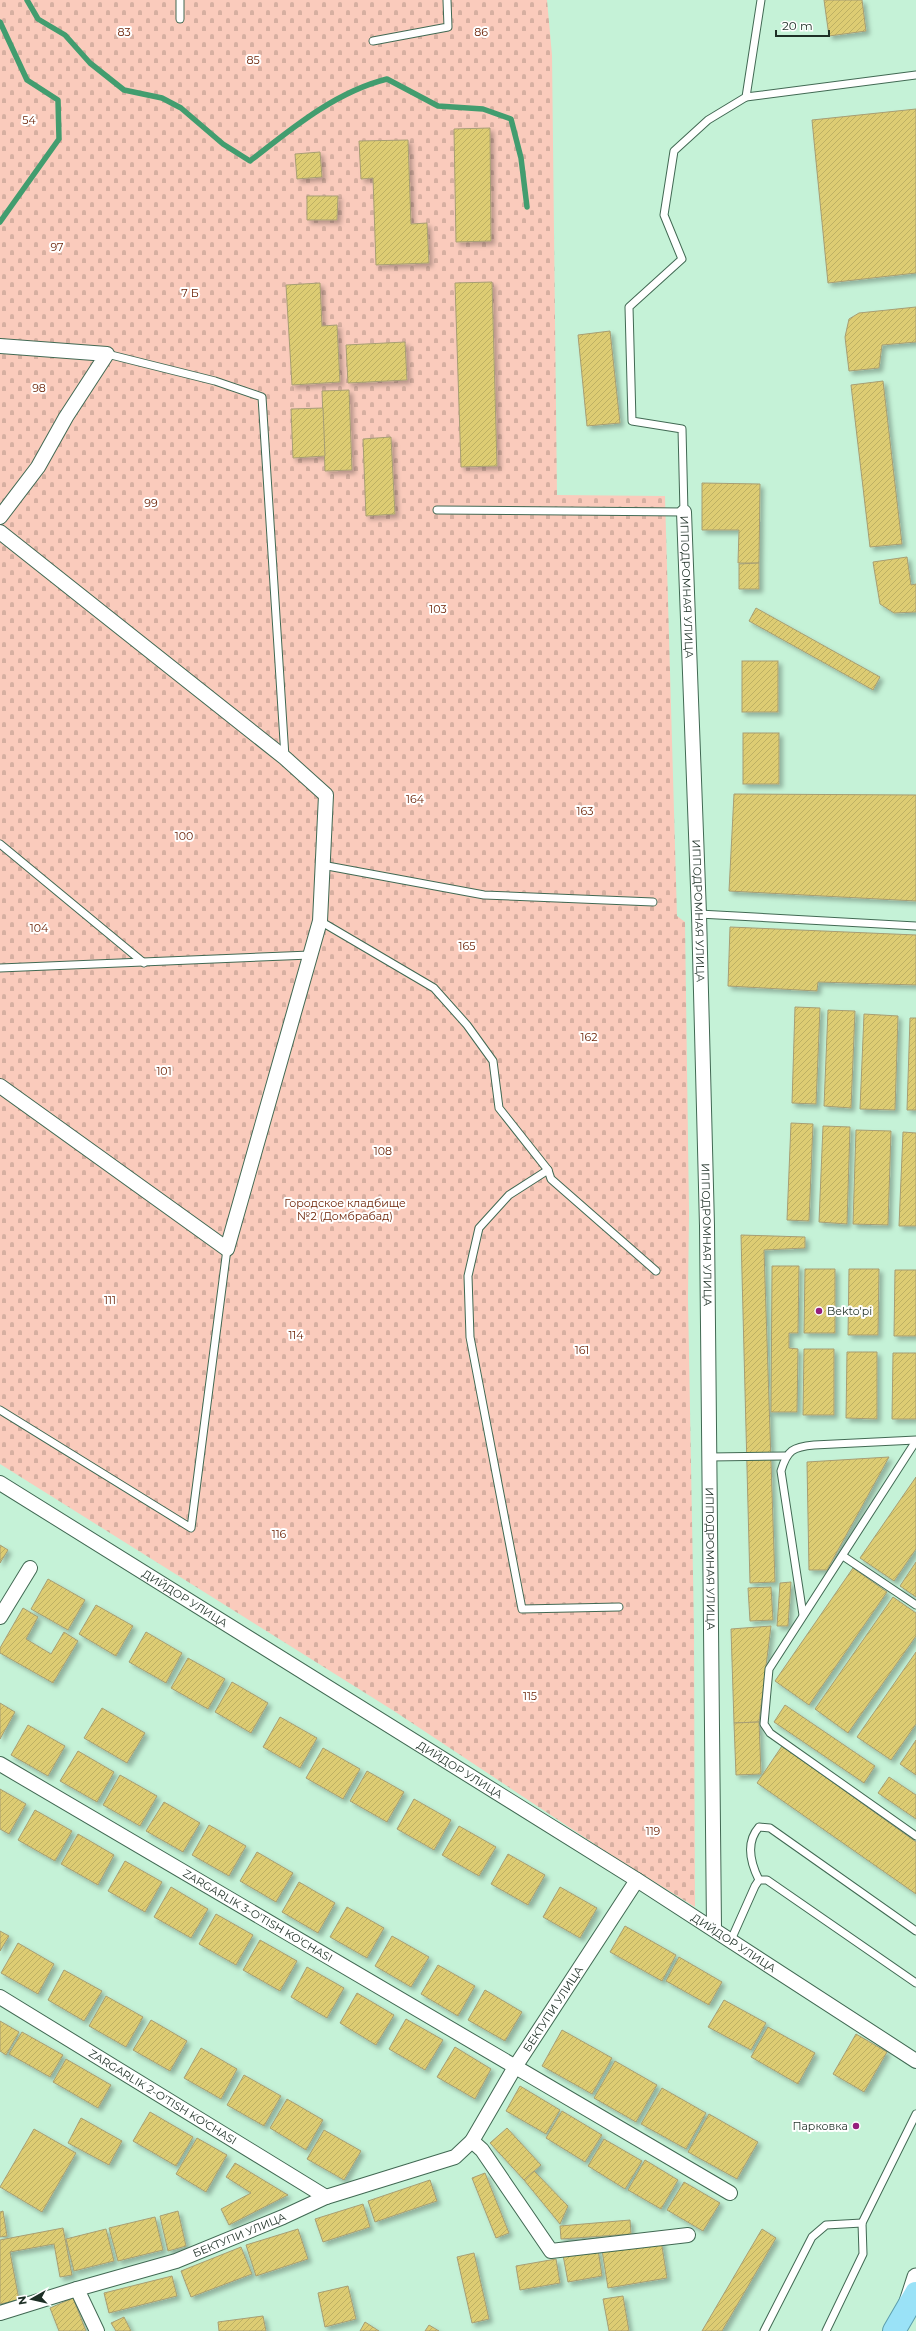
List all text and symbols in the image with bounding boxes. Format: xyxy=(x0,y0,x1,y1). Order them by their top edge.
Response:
scale bar xyxy=(776,12,829,38)
text: 20 m xyxy=(782,18,813,33)
park label: 83 xyxy=(117,25,131,39)
park label: 86 xyxy=(474,25,488,39)
park label: 85 xyxy=(246,53,260,67)
park label: 54 xyxy=(22,113,36,127)
park label: 97 xyxy=(50,240,64,254)
park label: 7 Б xyxy=(181,286,199,300)
park label: 98 xyxy=(32,381,46,395)
park label: 99 xyxy=(144,496,158,510)
street label: ИППОДРОМНАЯ УЛИЦА xyxy=(677,515,696,659)
park label: 103 xyxy=(429,602,447,616)
park label: 164 xyxy=(406,792,425,806)
park label: 163 xyxy=(577,804,593,818)
park label: 100 xyxy=(175,829,193,843)
street label: ИППОДРОМНАЯ УЛИЦА xyxy=(689,839,708,983)
park label: 104 xyxy=(30,921,49,935)
park label: 165 xyxy=(459,939,475,953)
park label: 162 xyxy=(581,1030,597,1044)
park label: 101 xyxy=(156,1064,172,1078)
park label: 108 xyxy=(374,1144,392,1158)
street label: ИППОДРОМНАЯ УЛИЦА xyxy=(698,1163,715,1307)
park label: Городское кладбище №2 (Домбрабад) xyxy=(284,1196,406,1223)
park label: 111 xyxy=(104,1293,116,1307)
place label: Bekto'pi xyxy=(827,1304,872,1318)
marker: Bekto'pi xyxy=(814,1306,824,1316)
park label: 114 xyxy=(288,1328,304,1342)
park label: 161 xyxy=(575,1343,589,1357)
street label: ИППОДРОМНАЯ УЛИЦА xyxy=(703,1487,718,1631)
park label: 116 xyxy=(272,1527,287,1541)
street label: ДИЙДОР УЛИЦА xyxy=(140,1566,231,1631)
park label: 115 xyxy=(523,1689,537,1703)
street label: ДИЙДОР УЛИЦА xyxy=(415,1738,506,1802)
park label: 119 xyxy=(646,1824,661,1838)
street label: ZARGARLIK 3-O'TISH KO'CHASI xyxy=(180,1866,335,1965)
street label: ДИЙДОР УЛИЦА xyxy=(689,1910,779,1976)
street label: БЕКТУПИ УЛИЦА xyxy=(520,1963,586,2054)
street label: ZARGARLIK 2-O'TISH KO'CHASI xyxy=(86,2046,239,2148)
place label: Парковка xyxy=(792,2119,848,2133)
marker: Парковка xyxy=(851,2121,861,2131)
street label: БЕКТУПИ УЛИЦА xyxy=(191,2209,289,2260)
north arrow xyxy=(12,2279,52,2319)
text: N xyxy=(15,2295,30,2306)

